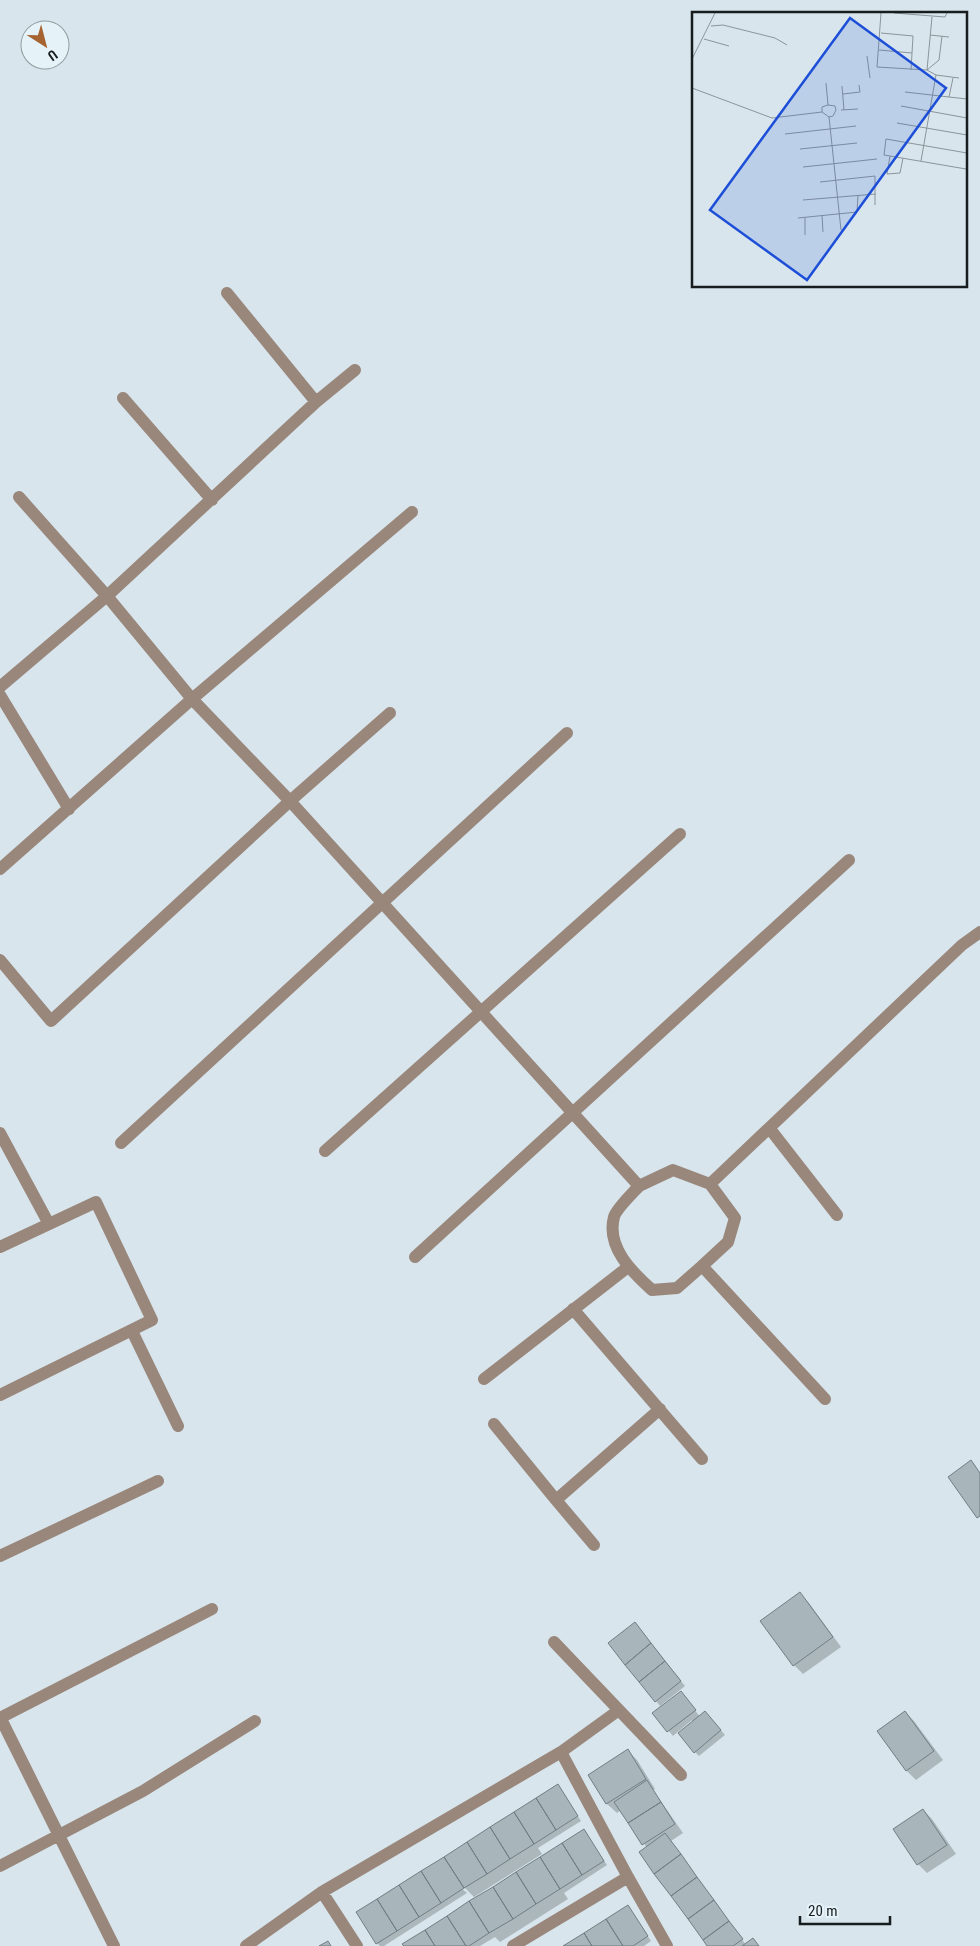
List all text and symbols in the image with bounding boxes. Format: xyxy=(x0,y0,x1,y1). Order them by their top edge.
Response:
inset map xyxy=(692,12,968,288)
north arrow xyxy=(20,20,70,70)
text: U xyxy=(45,47,61,64)
scale bar xyxy=(800,1894,890,1926)
text: 20 m xyxy=(808,1902,838,1920)

